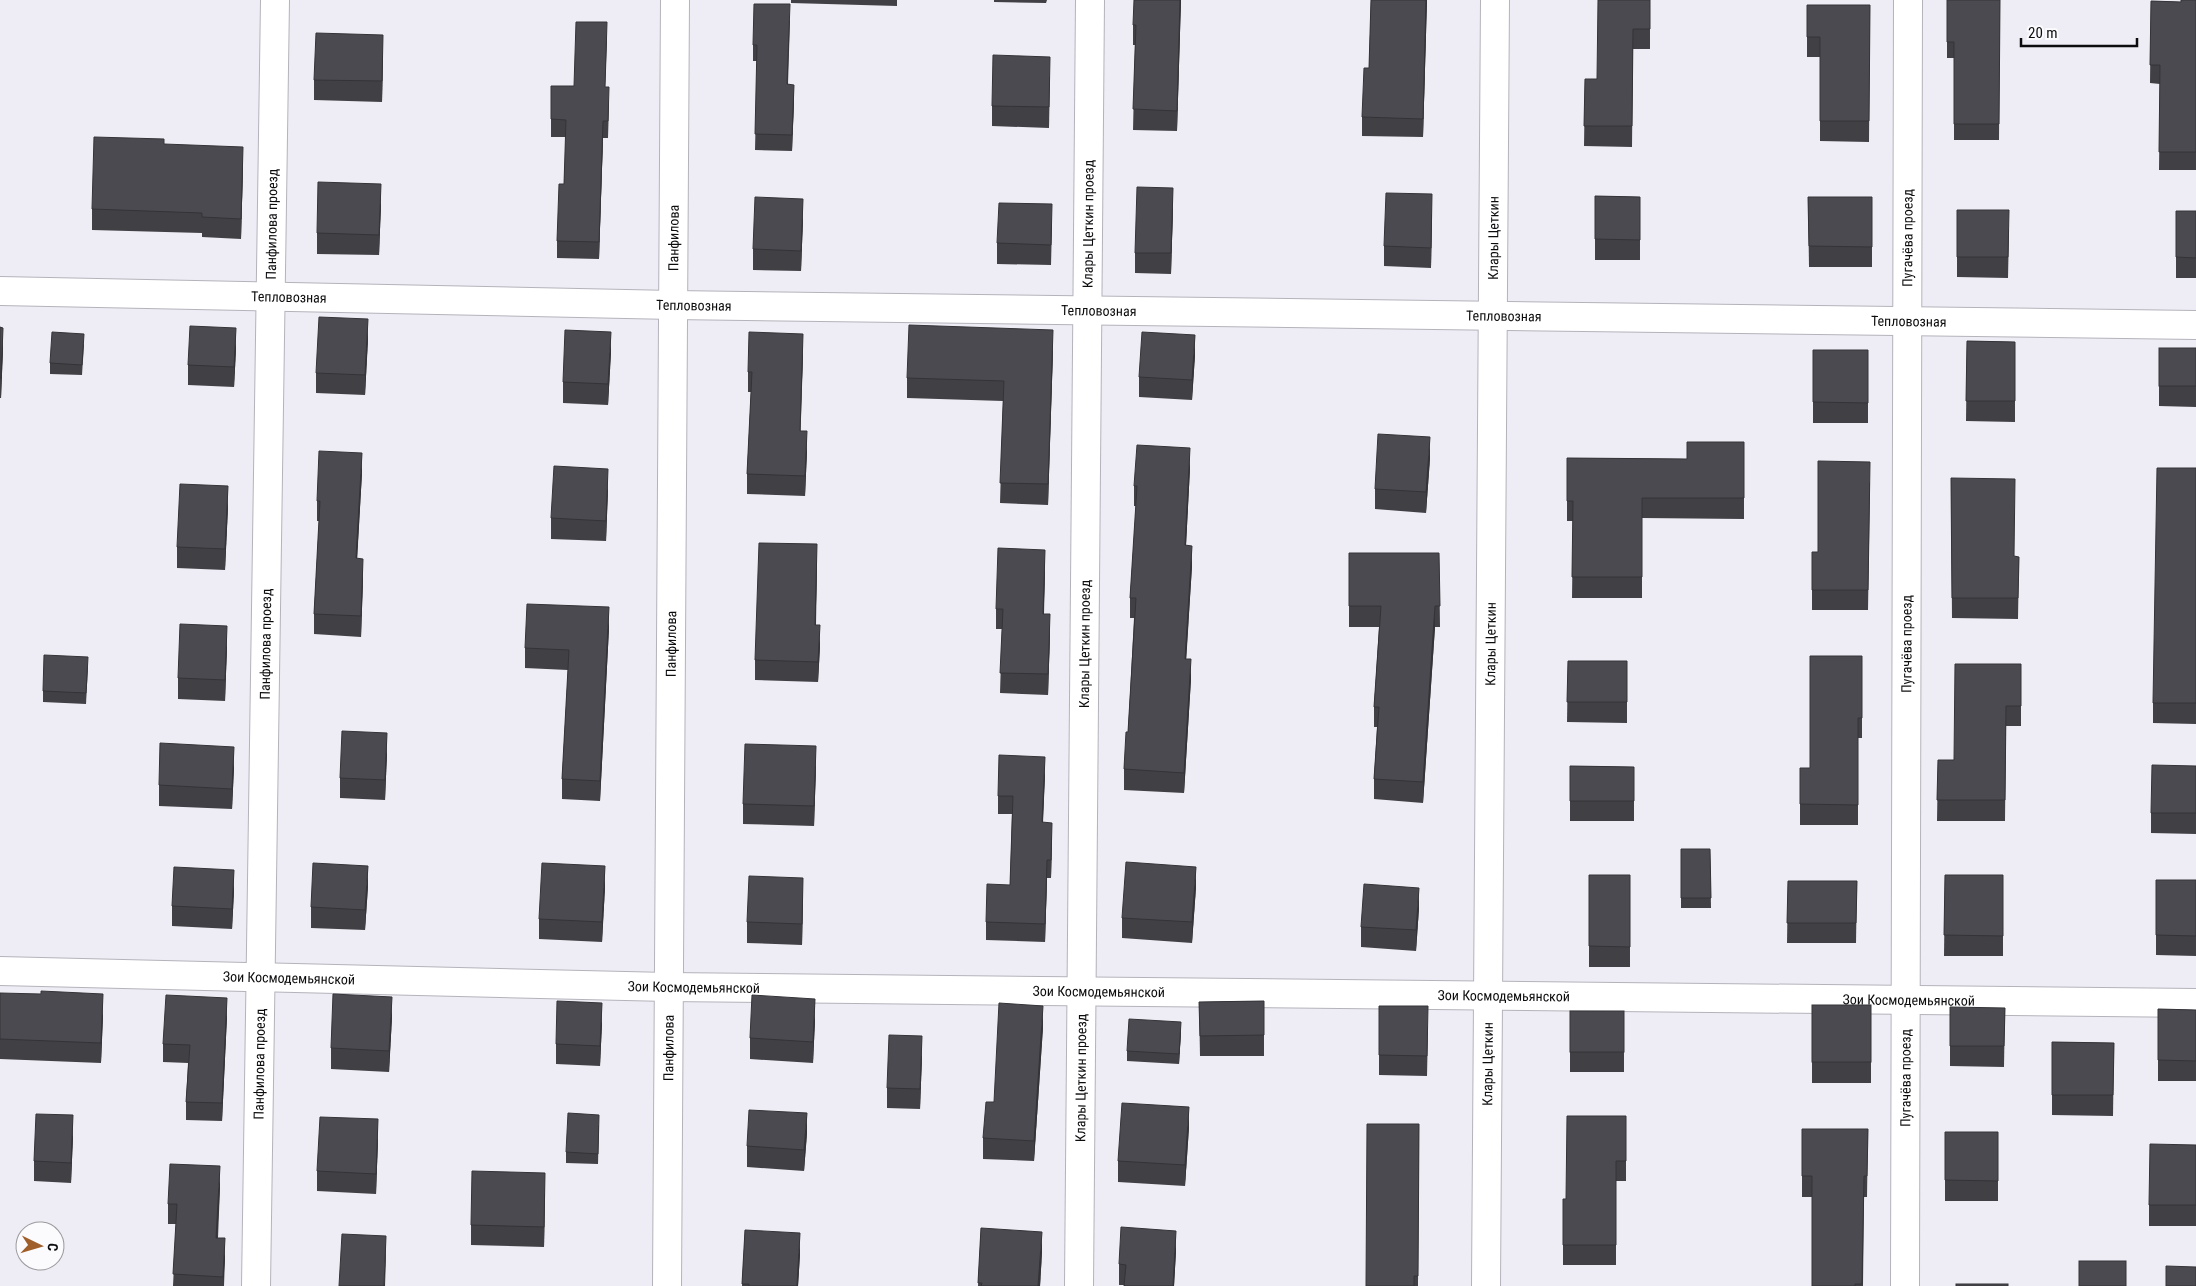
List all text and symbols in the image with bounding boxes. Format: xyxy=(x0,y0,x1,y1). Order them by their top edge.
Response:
scale bar xyxy=(2021,15,2137,47)
text: 20 m xyxy=(2028,24,2058,42)
street label: Клары Цеткин проезд xyxy=(1080,159,1097,288)
street label: Панфилова проезд xyxy=(263,168,281,280)
street label: Пугачёва проезд xyxy=(1899,188,1916,287)
street label: Клары Цеткин xyxy=(1485,196,1502,280)
street label: Панфилова xyxy=(665,205,682,271)
street label: Тепловозная xyxy=(251,288,327,306)
street label: Тепловозная xyxy=(656,297,732,314)
street label: Тепловозная xyxy=(1061,302,1137,319)
street label: Тепловозная xyxy=(1466,307,1542,324)
street label: Тепловозная xyxy=(1871,313,1947,330)
street label: Клары Цеткин проезд xyxy=(1076,579,1093,708)
street label: Панфилова проезд xyxy=(257,588,274,700)
street label: Пугачёва проезд xyxy=(1898,594,1915,693)
street label: Клары Цеткин xyxy=(1482,602,1499,686)
street label: Панфилова xyxy=(663,611,679,677)
street label: Зои Космодемьянской xyxy=(223,968,355,988)
street label: Зои Космодемьянской xyxy=(627,978,760,996)
street label: Зои Космодемьянской xyxy=(1033,983,1165,1000)
street label: Зои Космодемьянской xyxy=(1438,987,1570,1004)
street label: Зои Космодемьянской xyxy=(1842,991,1975,1009)
street label: Панфилова проезд xyxy=(250,1008,268,1120)
street label: Клары Цеткин проезд xyxy=(1072,1013,1089,1142)
street label: Панфилова xyxy=(660,1015,677,1081)
street label: Клары Цеткин xyxy=(1479,1022,1496,1106)
street label: Пугачёва проезд xyxy=(1897,1028,1914,1127)
north arrow xyxy=(15,1221,65,1271)
text: С xyxy=(45,1242,61,1252)

